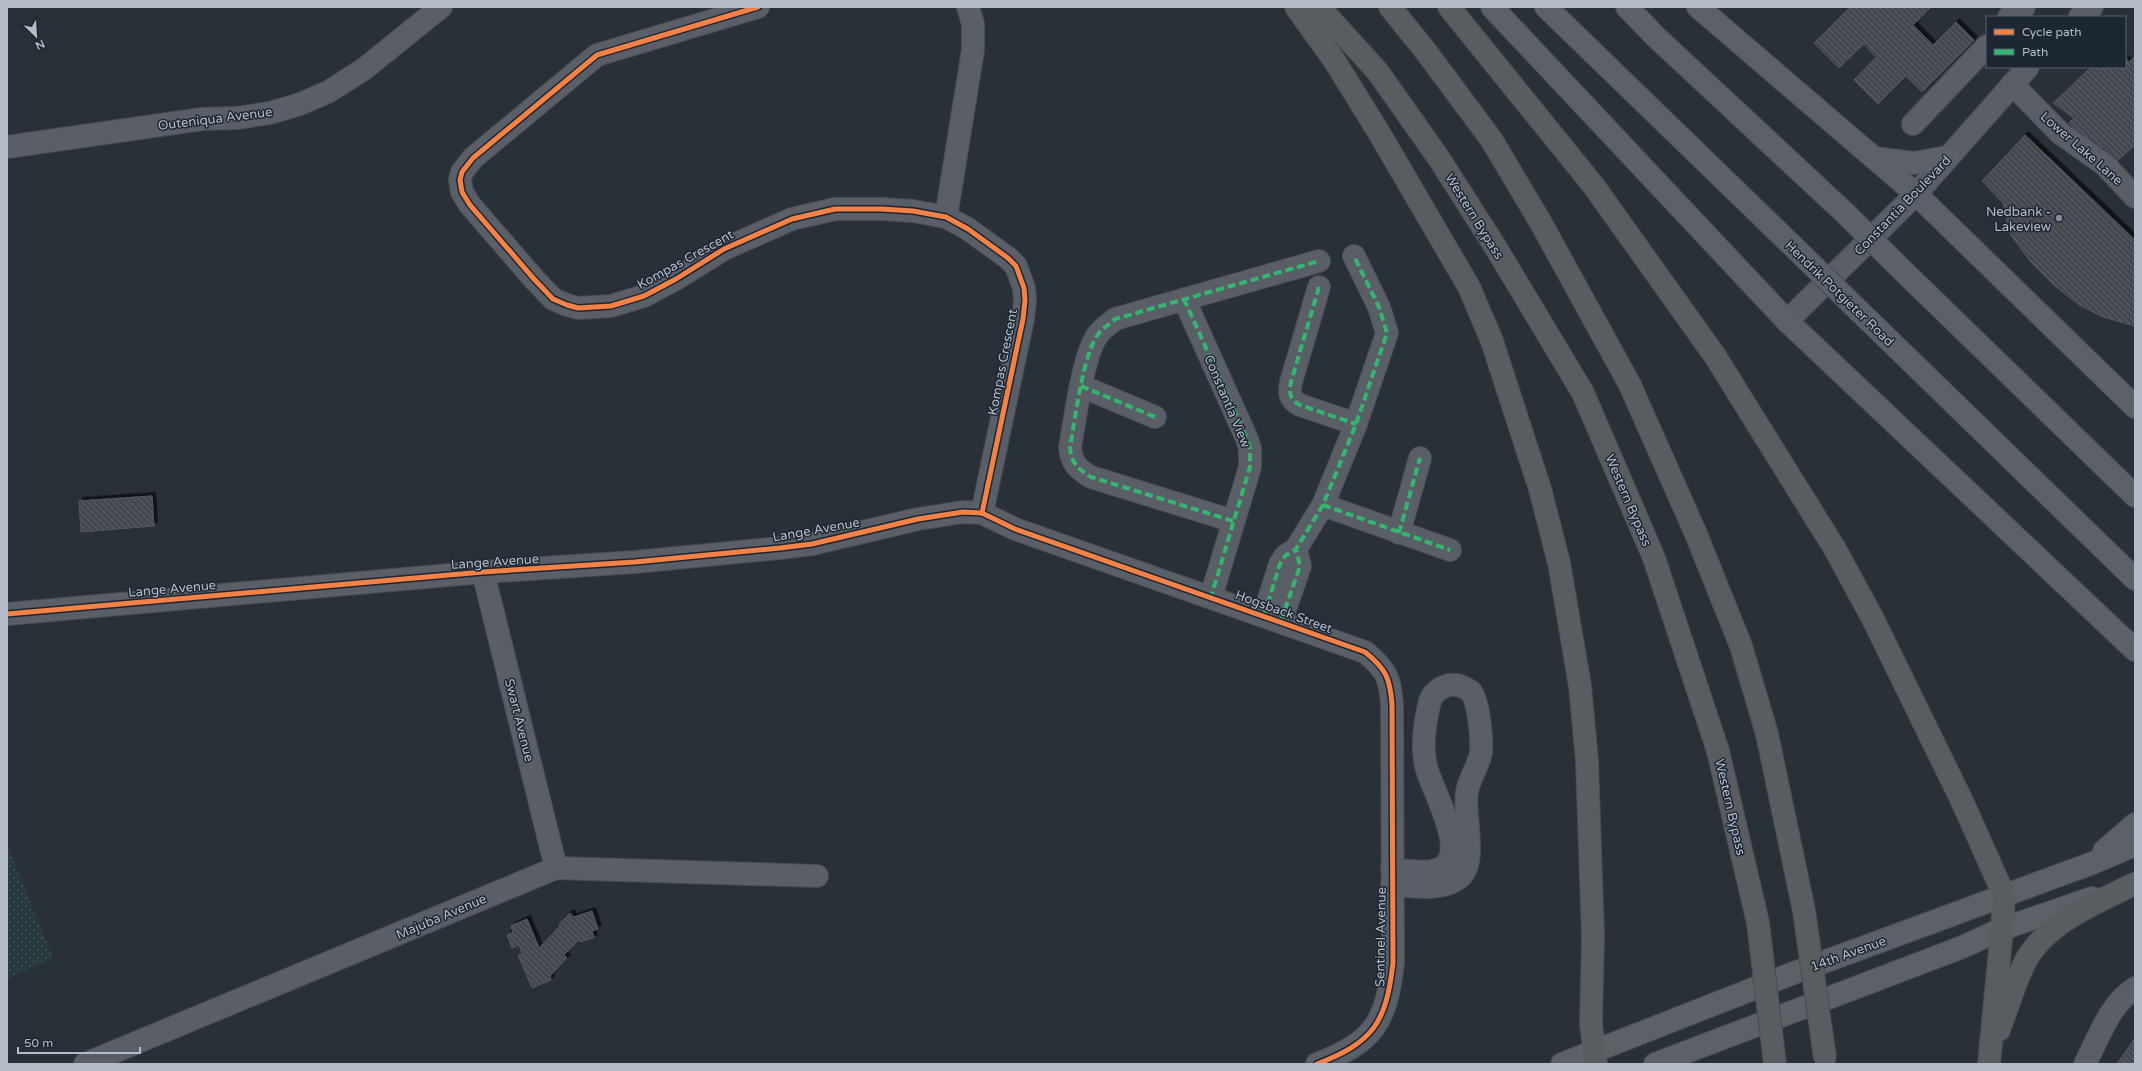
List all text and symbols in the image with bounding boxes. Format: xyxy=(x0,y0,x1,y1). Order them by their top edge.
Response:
north arrow xyxy=(16,16,56,56)
legend xyxy=(1986,16,2126,68)
text: Cycle path xyxy=(2022,25,2081,39)
text: N xyxy=(33,37,47,52)
text: Path xyxy=(2022,45,2048,59)
street label: Outeniqua Avenue xyxy=(157,104,273,134)
street label: Lower Lake Lane xyxy=(2037,109,2126,189)
street label: Constantia Boulevard xyxy=(1851,153,1954,259)
street label: Western Bypass xyxy=(1441,171,1507,263)
place label: Nedbank - Lakeview xyxy=(1986,204,2051,235)
marker: Nedbank - Lakeview xyxy=(2054,213,2064,223)
street label: Kompas Crescent xyxy=(634,227,737,293)
street label: Hendrik Potgieter Road xyxy=(1782,238,1897,350)
street label: Kompas Crescent xyxy=(985,308,1021,417)
street label: Constantla View xyxy=(1200,352,1254,450)
street label: Western Bypass xyxy=(1601,452,1655,549)
street label: Lange Avenue xyxy=(771,514,861,546)
street label: Lange Avenue xyxy=(451,551,540,573)
street label: Lange Avenue xyxy=(127,577,217,601)
street label: Hogsback Street xyxy=(1233,587,1334,637)
street label: Swart Avenue xyxy=(501,677,537,763)
street label: Western Bypass xyxy=(1711,757,1749,857)
street label: Sentinel Avenue xyxy=(1372,887,1390,987)
street label: Majuba Avenue xyxy=(394,891,489,943)
street label: 14th Avenue xyxy=(1808,933,1888,975)
scale bar xyxy=(18,1029,140,1055)
text: 50 m xyxy=(24,1036,53,1050)

